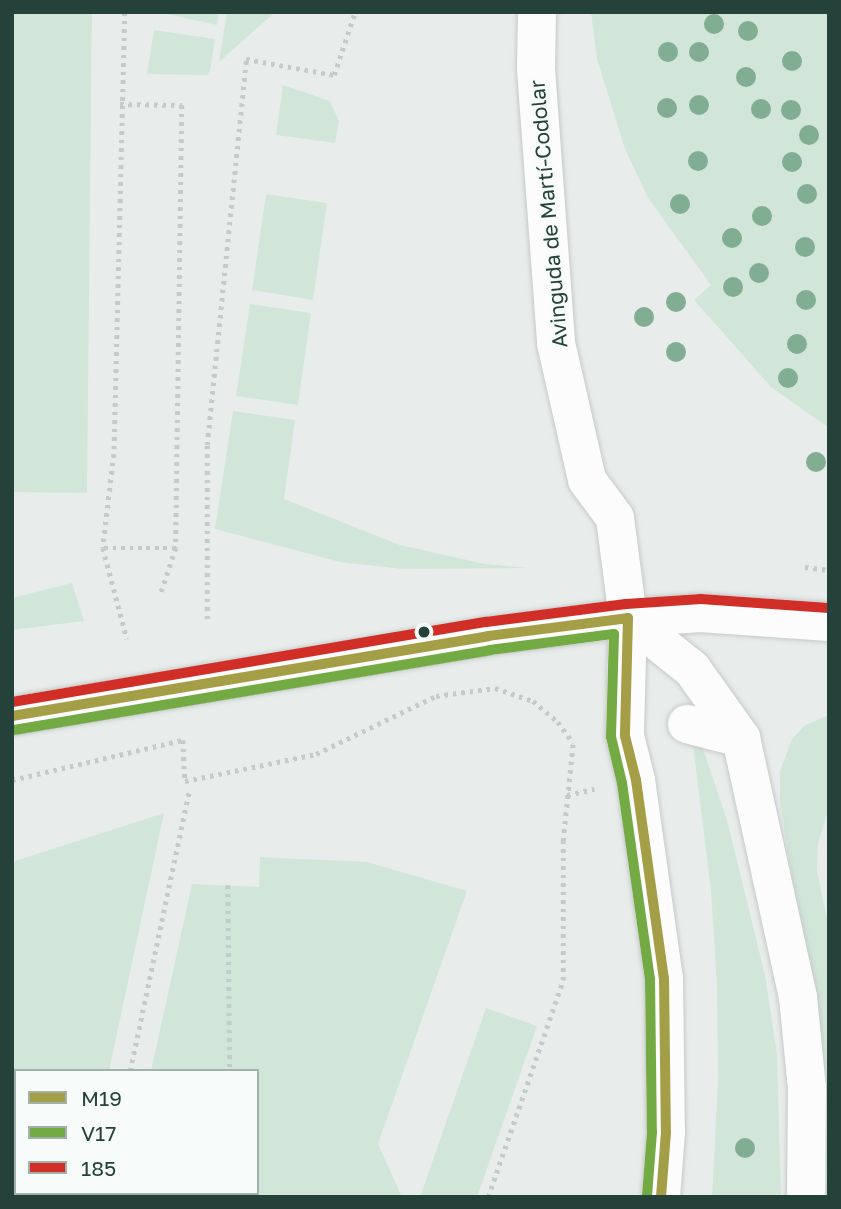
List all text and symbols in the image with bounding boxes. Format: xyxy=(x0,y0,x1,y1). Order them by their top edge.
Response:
street label: Avinguda de Martí-Codolar xyxy=(524,79,572,349)
unlabelled marker xyxy=(417,625,431,639)
legend xyxy=(14,1069,259,1195)
text: M19 xyxy=(81,1085,122,1111)
text: V17 xyxy=(81,1120,116,1146)
text: 185 xyxy=(81,1155,116,1181)

